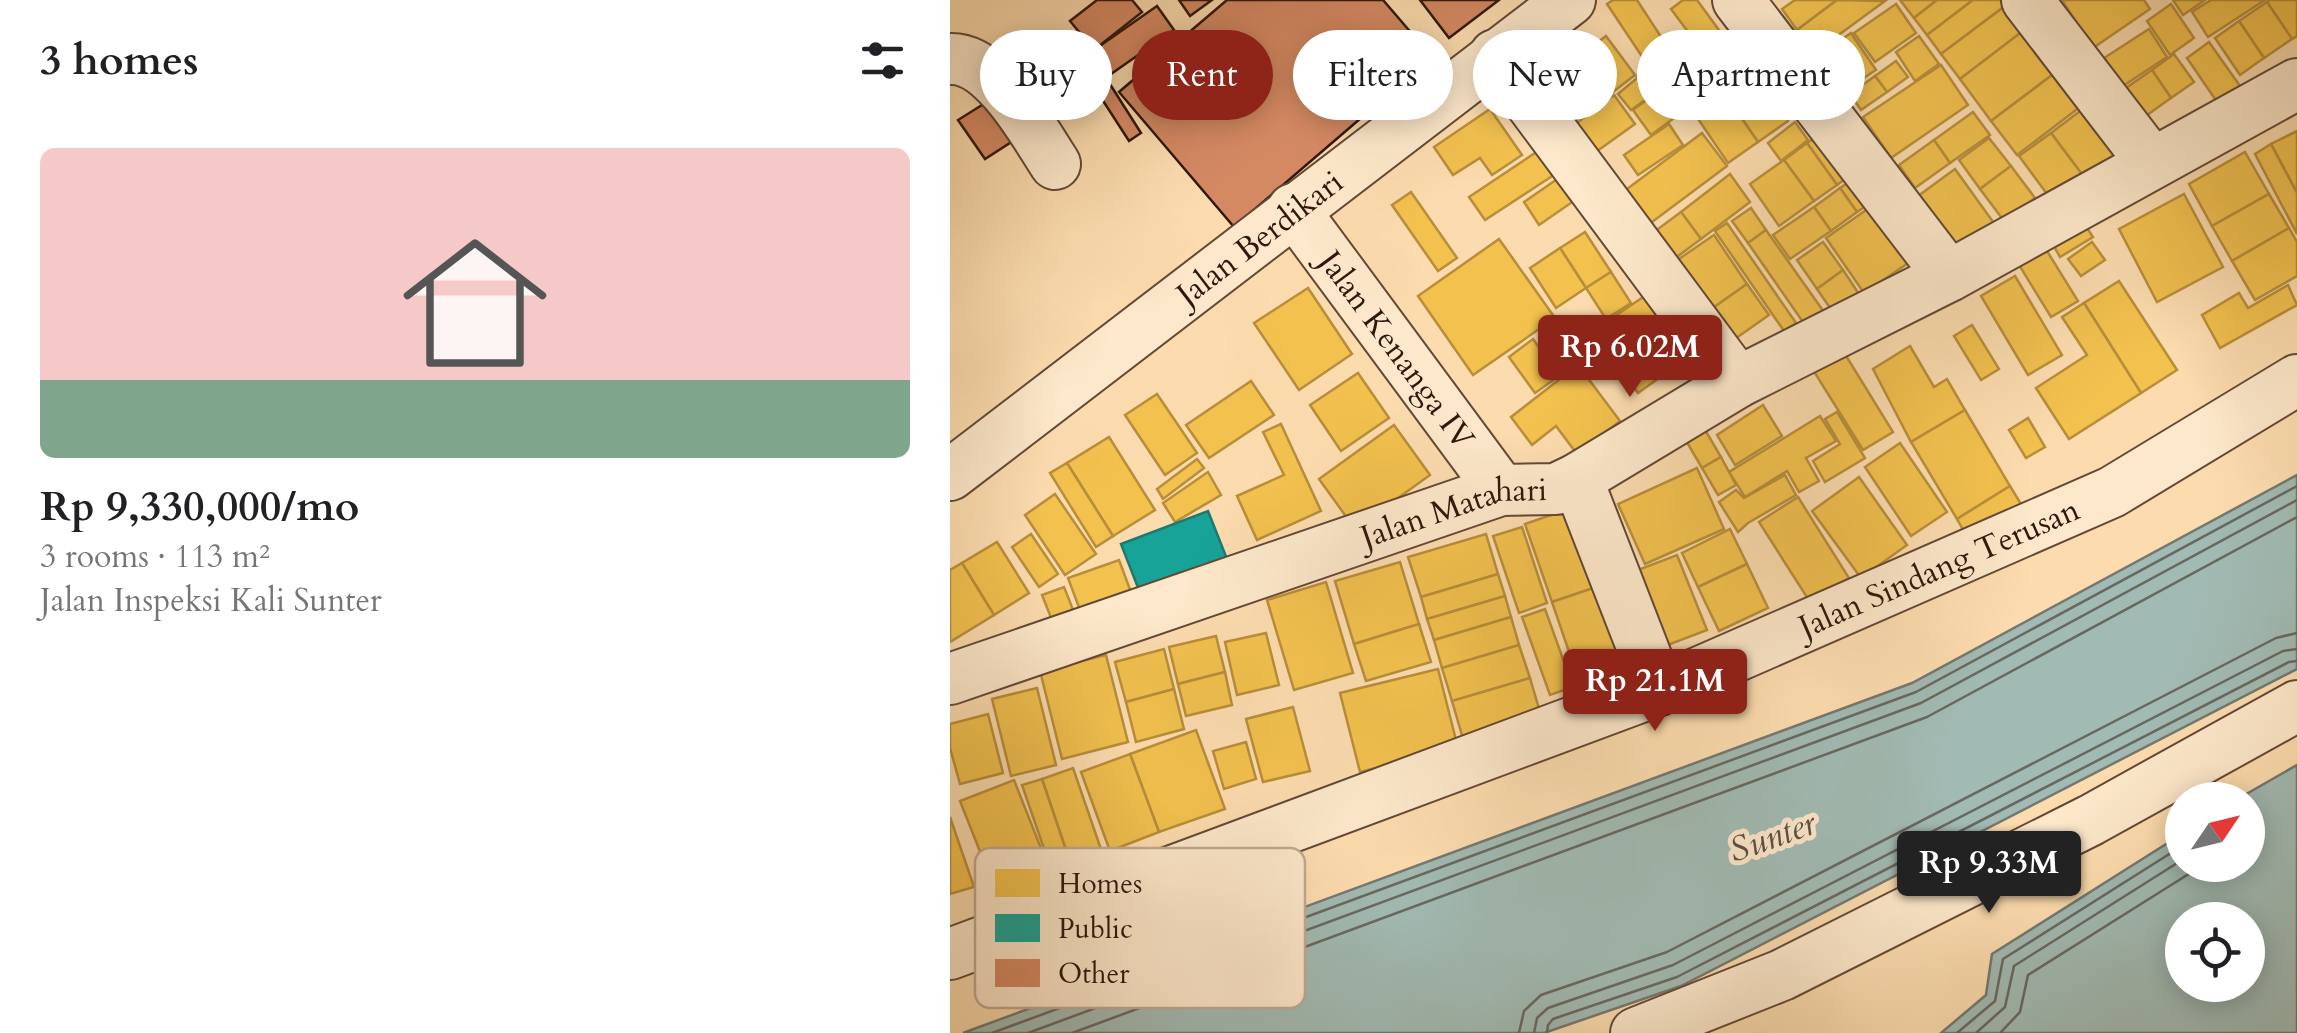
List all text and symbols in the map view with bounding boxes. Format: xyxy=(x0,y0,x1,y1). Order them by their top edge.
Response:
chip: Buy xyxy=(980,30,1112,120)
chip: Rent xyxy=(1132,30,1273,120)
chip: Filters xyxy=(1293,30,1453,120)
chip: New xyxy=(1473,30,1617,120)
chip: Apartment xyxy=(1637,30,1865,120)
text: 3 homes xyxy=(40,32,198,89)
icon: filters xyxy=(855,33,910,88)
street label: Jalan Berdikari xyxy=(1165,161,1353,319)
icon: home xyxy=(385,213,565,393)
street label: Jalan Kenanga IV xyxy=(1306,239,1485,459)
pin: Rp 6.02M xyxy=(1527,315,1733,400)
text: Rp 6.02M xyxy=(1560,325,1700,369)
street label: Jalan Matahari xyxy=(1351,468,1548,561)
text: Rp 9,330,000/mo xyxy=(40,478,359,535)
street label: Jalan Sindang Terusan xyxy=(1788,488,2087,651)
text: 3 rooms · 113 m² xyxy=(40,535,270,579)
text: Jalan Inspeksi Kali Sunter xyxy=(40,579,382,623)
pin: Rp 21.1M xyxy=(1552,649,1758,734)
text: Rp 21.1M xyxy=(1585,659,1725,703)
north arrow xyxy=(2165,782,2265,882)
map controls xyxy=(2165,782,2265,1002)
water label: Sunter xyxy=(1722,799,1824,875)
pin: Rp 9.33M xyxy=(1886,831,2092,916)
text: Rp 9.33M xyxy=(1919,841,2059,885)
legend xyxy=(975,848,1305,1008)
text: Homes xyxy=(1058,865,1142,903)
button: locate xyxy=(2165,902,2265,1002)
text: Public xyxy=(1058,910,1133,948)
text: Other xyxy=(1058,955,1130,993)

